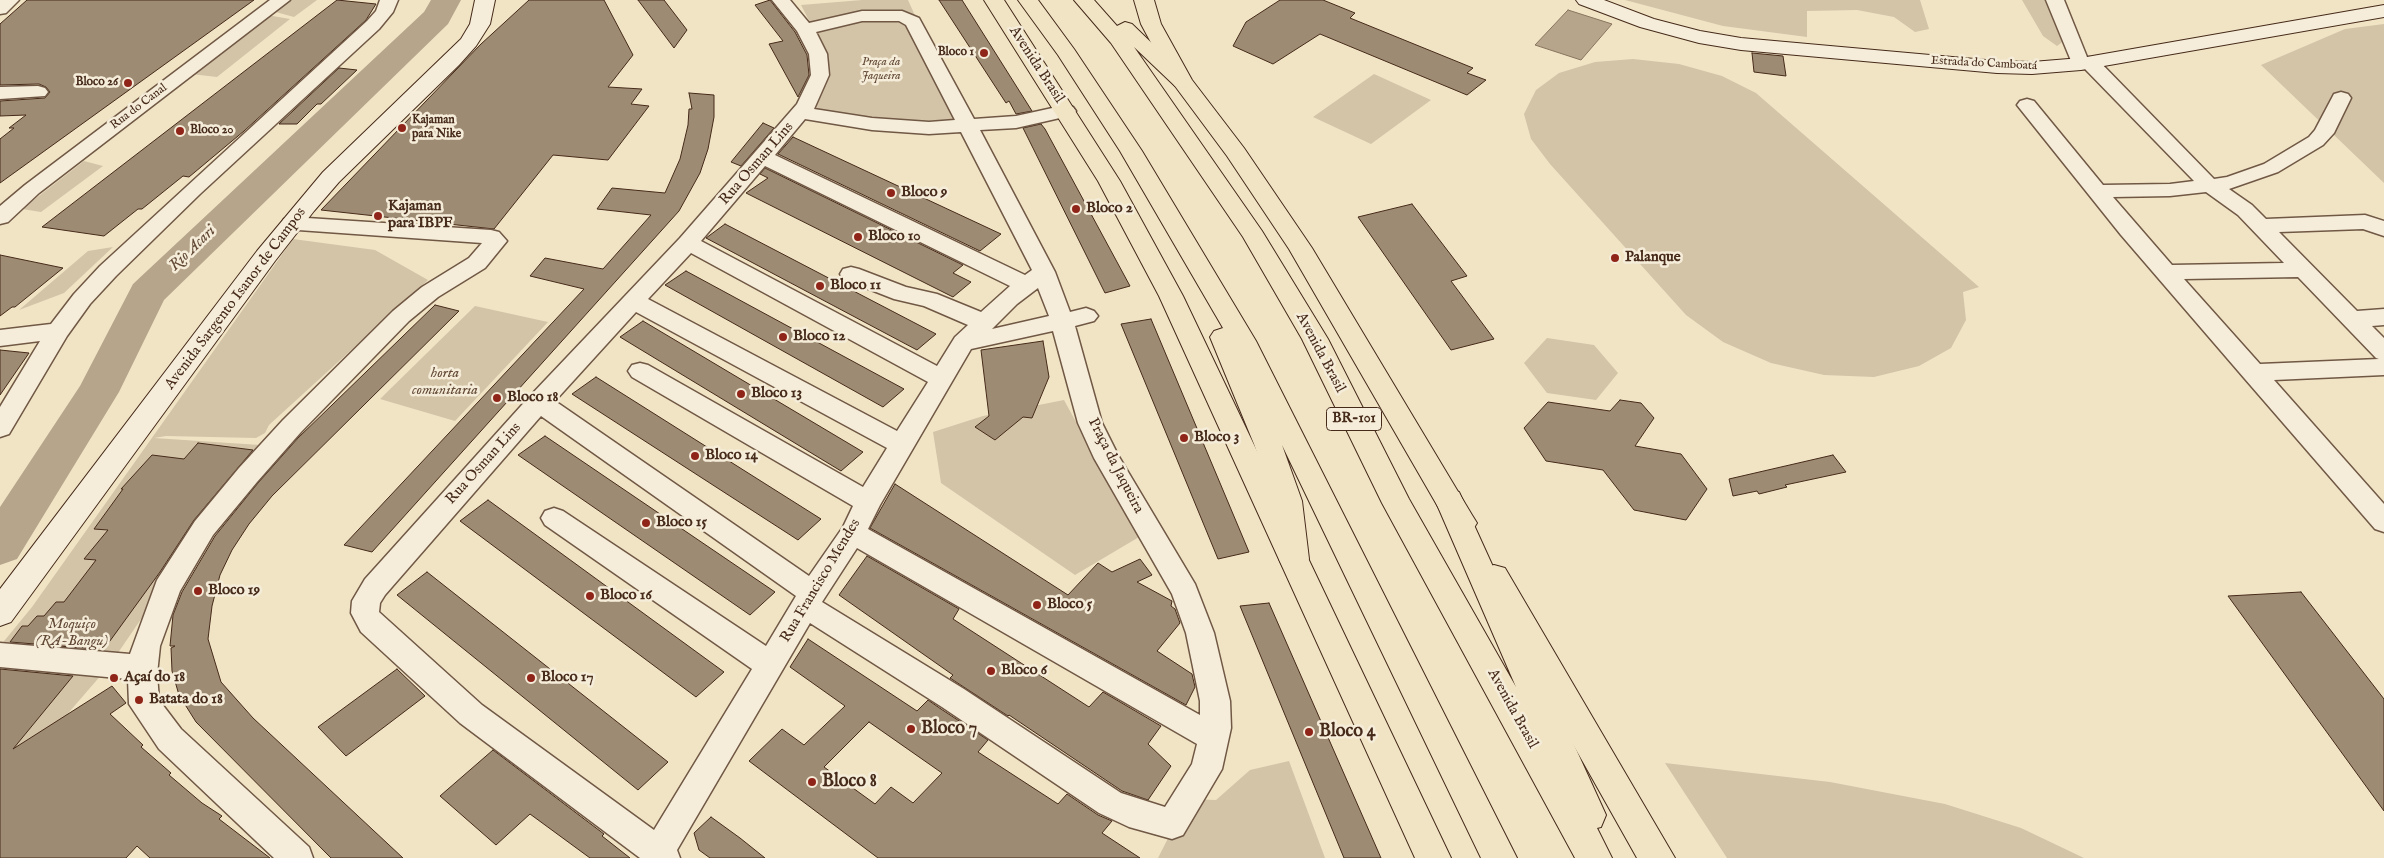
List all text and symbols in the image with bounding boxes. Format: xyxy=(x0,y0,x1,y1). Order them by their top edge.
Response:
street label: Avenida Brasil xyxy=(1004,23,1068,107)
place label: Bloco 1 xyxy=(938,46,974,60)
marker: Bloco 1 xyxy=(978,47,990,59)
street label: Estrada do Camboatá xyxy=(1931,54,2037,74)
park label: Praça da Jaqueira xyxy=(861,56,901,84)
place label: Bloco 26 xyxy=(75,76,118,90)
marker: Bloco 26 xyxy=(122,77,134,89)
street label: Rua do Canal xyxy=(108,81,170,133)
place label: Kajaman para Nike xyxy=(412,114,461,142)
street label: Rua Osman Lins xyxy=(716,119,798,209)
marker: Kajaman para Nike xyxy=(396,122,408,134)
place label: Bloco 20 xyxy=(190,124,233,138)
marker: Bloco 20 xyxy=(174,125,186,137)
place label: Bloco 9 xyxy=(901,184,947,202)
marker: Bloco 9 xyxy=(885,187,897,199)
place label: Kajaman para IBPF xyxy=(388,198,452,233)
place label: Bloco 2 xyxy=(1086,200,1133,218)
marker: Bloco 2 xyxy=(1070,203,1082,215)
street label: Avenida Sargento Isanor de Campos xyxy=(162,204,310,394)
marker: Kajaman para IBPF xyxy=(372,210,384,222)
water label: Rio Acari xyxy=(166,222,220,276)
place label: Bloco 10 xyxy=(868,228,921,246)
marker: Bloco 10 xyxy=(852,231,864,243)
place label: Palanque xyxy=(1625,249,1681,267)
marker: Palanque xyxy=(1609,252,1621,264)
place label: Bloco 11 xyxy=(830,277,881,295)
marker: Bloco 11 xyxy=(814,280,826,292)
street label: Avenida Brasil xyxy=(1291,310,1349,396)
place label: Bloco 12 xyxy=(793,328,845,346)
marker: Bloco 12 xyxy=(777,331,789,343)
park label: horta comunitaria xyxy=(412,365,478,400)
place label: Bloco 13 xyxy=(751,385,802,403)
marker: Bloco 13 xyxy=(735,388,747,400)
place label: Bloco 18 xyxy=(507,389,558,407)
marker: Bloco 18 xyxy=(491,392,503,404)
road number: BR-101 xyxy=(1326,408,1382,430)
street label: Praça da Jaqueira xyxy=(1083,415,1147,517)
street label: Rua Osman Lins xyxy=(443,419,525,509)
place label: Bloco 3 xyxy=(1194,429,1239,447)
marker: Bloco 3 xyxy=(1178,432,1190,444)
place label: Bloco 14 xyxy=(705,447,758,465)
marker: Bloco 14 xyxy=(689,450,701,462)
place label: Bloco 15 xyxy=(656,514,707,532)
street label: Rua Francisco Mendes xyxy=(777,516,865,646)
marker: Bloco 15 xyxy=(640,517,652,529)
place label: Bloco 19 xyxy=(208,582,260,600)
marker: Bloco 19 xyxy=(192,585,204,597)
place label: Bloco 16 xyxy=(600,587,652,605)
marker: Bloco 16 xyxy=(584,590,596,602)
place label: Bloco 5 xyxy=(1047,596,1092,614)
marker: Bloco 5 xyxy=(1031,599,1043,611)
park label: Moquiço (RA-Bangu) xyxy=(36,616,108,651)
place label: Bloco 6 xyxy=(1001,662,1047,680)
marker: Bloco 6 xyxy=(985,665,997,677)
street label: Avenida Brasil xyxy=(1483,666,1541,752)
place label: Açaí do 18 xyxy=(124,669,185,687)
place label: Bloco 17 xyxy=(541,669,593,687)
marker: Açaí do 18 xyxy=(108,672,120,684)
marker: Bloco 17 xyxy=(525,672,537,684)
place label: Batata do 18 xyxy=(149,691,223,709)
marker: Batata do 18 xyxy=(133,694,145,706)
place label: Bloco 7 xyxy=(921,718,977,740)
place label: Bloco 4 xyxy=(1319,721,1376,743)
marker: Bloco 7 xyxy=(905,723,917,735)
marker: Bloco 4 xyxy=(1303,726,1315,738)
place label: Bloco 8 xyxy=(822,771,877,793)
marker: Bloco 8 xyxy=(806,776,818,788)

